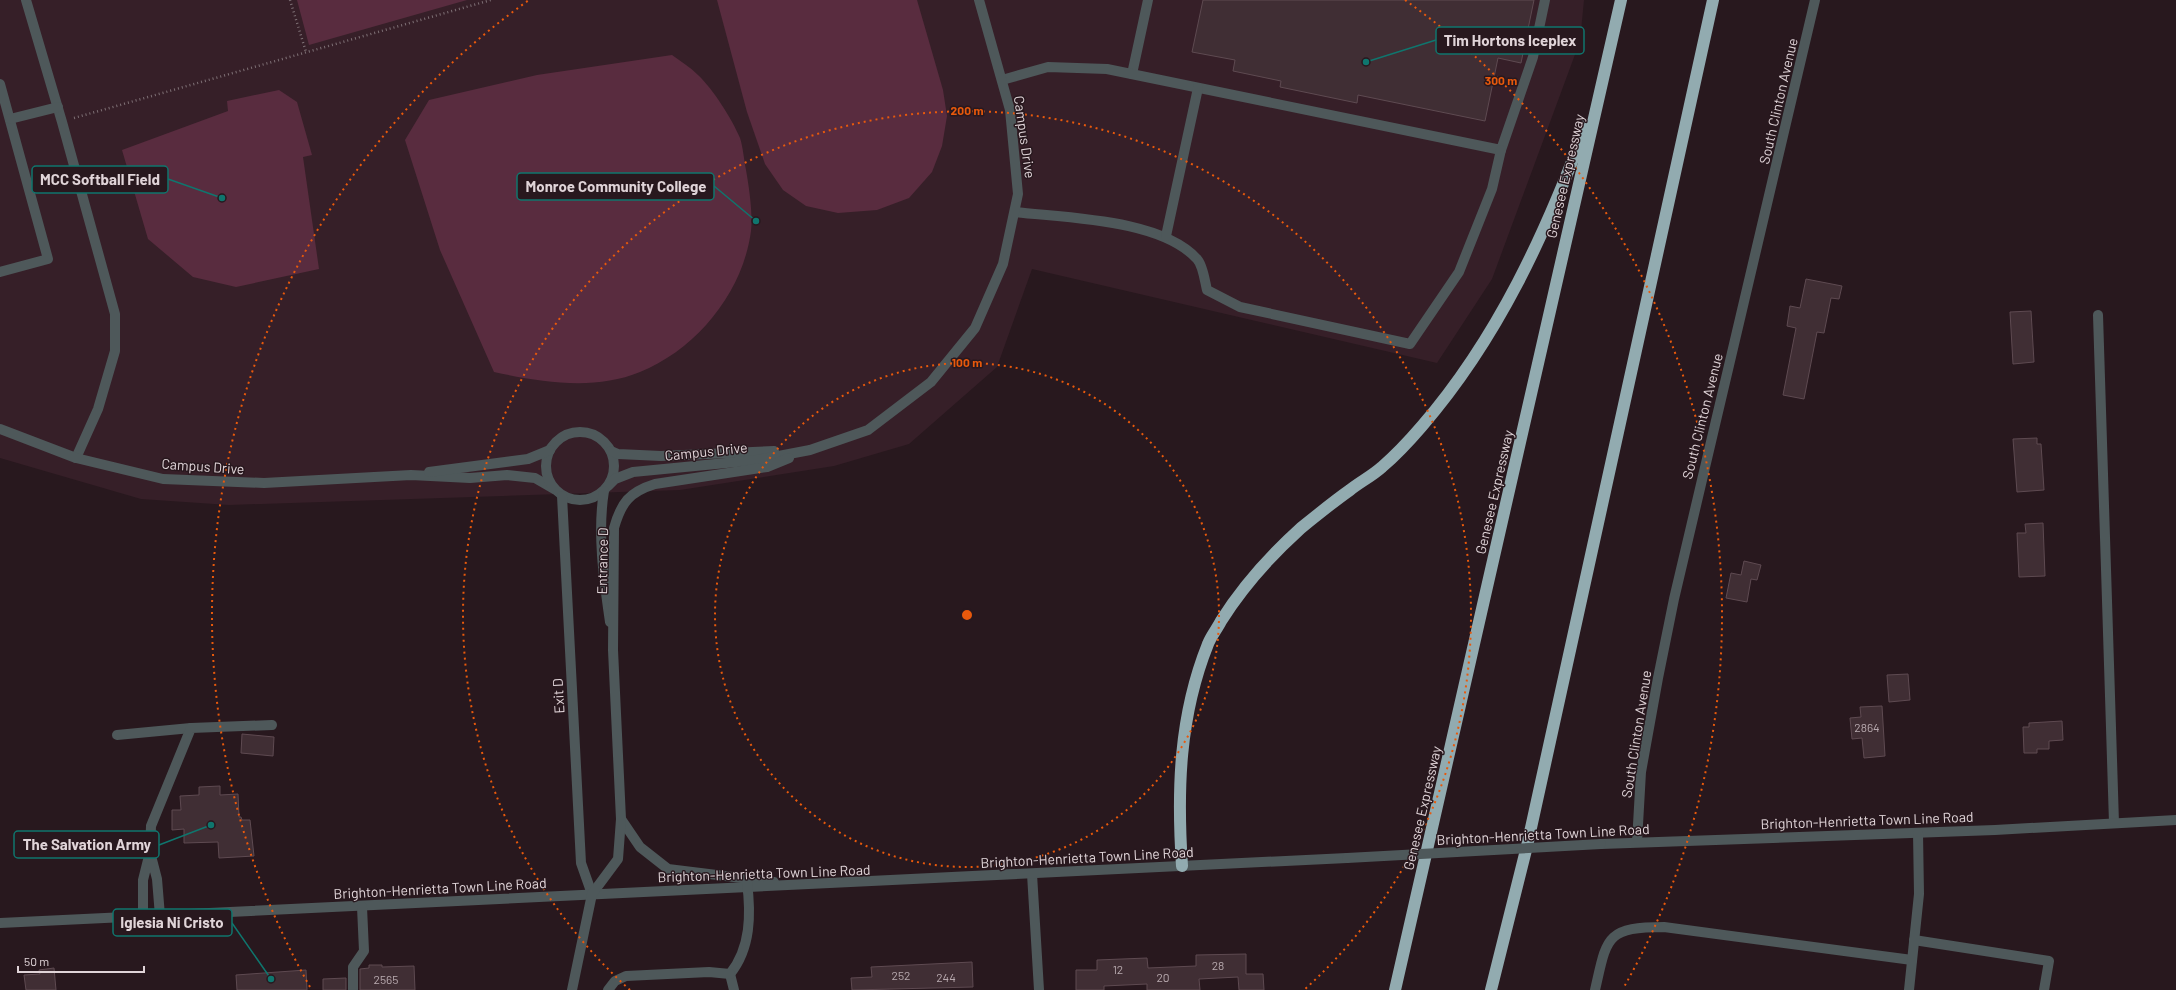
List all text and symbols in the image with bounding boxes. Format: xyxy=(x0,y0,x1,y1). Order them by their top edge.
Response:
callout: Tim Hortons Iceplex xyxy=(1436,27,1584,54)
text: Tim Hortons Iceplex xyxy=(1444,31,1576,49)
street label: South Clinton Avenue xyxy=(1755,36,1801,166)
text: 300 m xyxy=(1485,73,1517,87)
street label: Campus Drive xyxy=(1011,95,1039,179)
text: 200 m xyxy=(951,103,983,117)
street label: Genesee Expressway xyxy=(1542,112,1588,240)
callout: MCC Softball Field xyxy=(32,166,168,193)
text: MCC Softball Field xyxy=(40,170,160,188)
callout: Monroe Community College xyxy=(517,173,714,200)
text: Monroe Community College xyxy=(526,177,706,195)
street label: South Clinton Avenue xyxy=(1678,351,1726,481)
text: 100 m xyxy=(952,355,982,369)
street label: Genesee Expressway xyxy=(1471,428,1517,556)
street label: Campus Drive xyxy=(664,438,748,464)
street label: Campus Drive xyxy=(161,455,245,477)
street label: Entrance D xyxy=(593,527,611,595)
centre of rings xyxy=(960,608,974,622)
street label: South Clinton Avenue xyxy=(1618,669,1654,799)
street label: Exit D xyxy=(549,678,567,714)
house number: 2864 xyxy=(1854,720,1880,734)
street label: Genesee Expressway xyxy=(1399,744,1445,872)
street label: Brighton-Henrietta Town Line Road xyxy=(1760,808,1974,832)
street label: Brighton-Henrietta Town Line Road xyxy=(1436,820,1650,848)
callout: The Salvation Army xyxy=(14,831,159,858)
text: The Salvation Army xyxy=(23,835,152,853)
street label: Brighton-Henrietta Town Line Road xyxy=(980,843,1194,871)
street label: Brighton-Henrietta Town Line Road xyxy=(657,861,871,885)
street label: Brighton-Henrietta Town Line Road xyxy=(333,874,547,902)
callout: Iglesia Ni Cristo xyxy=(113,909,232,936)
text: Iglesia Ni Cristo xyxy=(120,913,224,931)
scale bar xyxy=(18,948,144,974)
text: 50 m xyxy=(24,954,49,968)
house number: 28 xyxy=(1212,958,1224,972)
house number: 12 xyxy=(1113,962,1123,976)
house number: 252 xyxy=(891,968,911,982)
house number: 244 xyxy=(936,970,956,984)
house number: 20 xyxy=(1156,970,1170,984)
house number: 2565 xyxy=(374,972,398,986)

